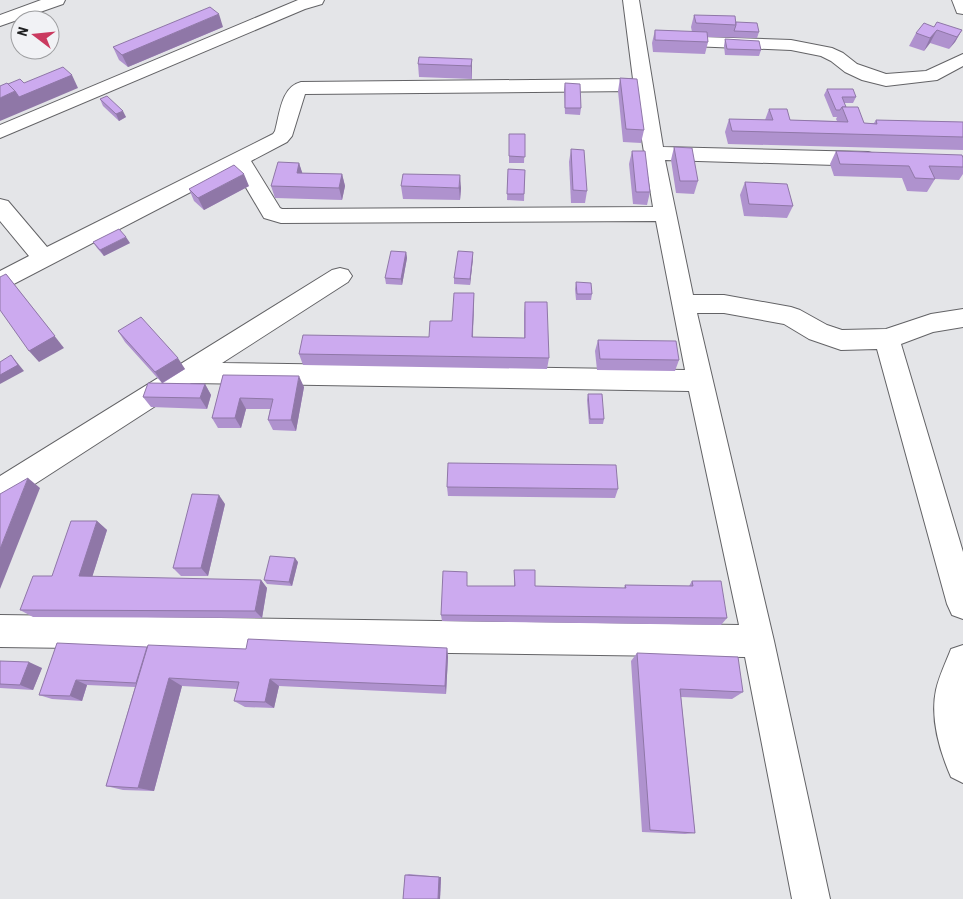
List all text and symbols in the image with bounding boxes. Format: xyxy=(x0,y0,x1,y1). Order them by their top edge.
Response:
north arrow xyxy=(10,10,60,60)
text: N xyxy=(14,25,31,38)

